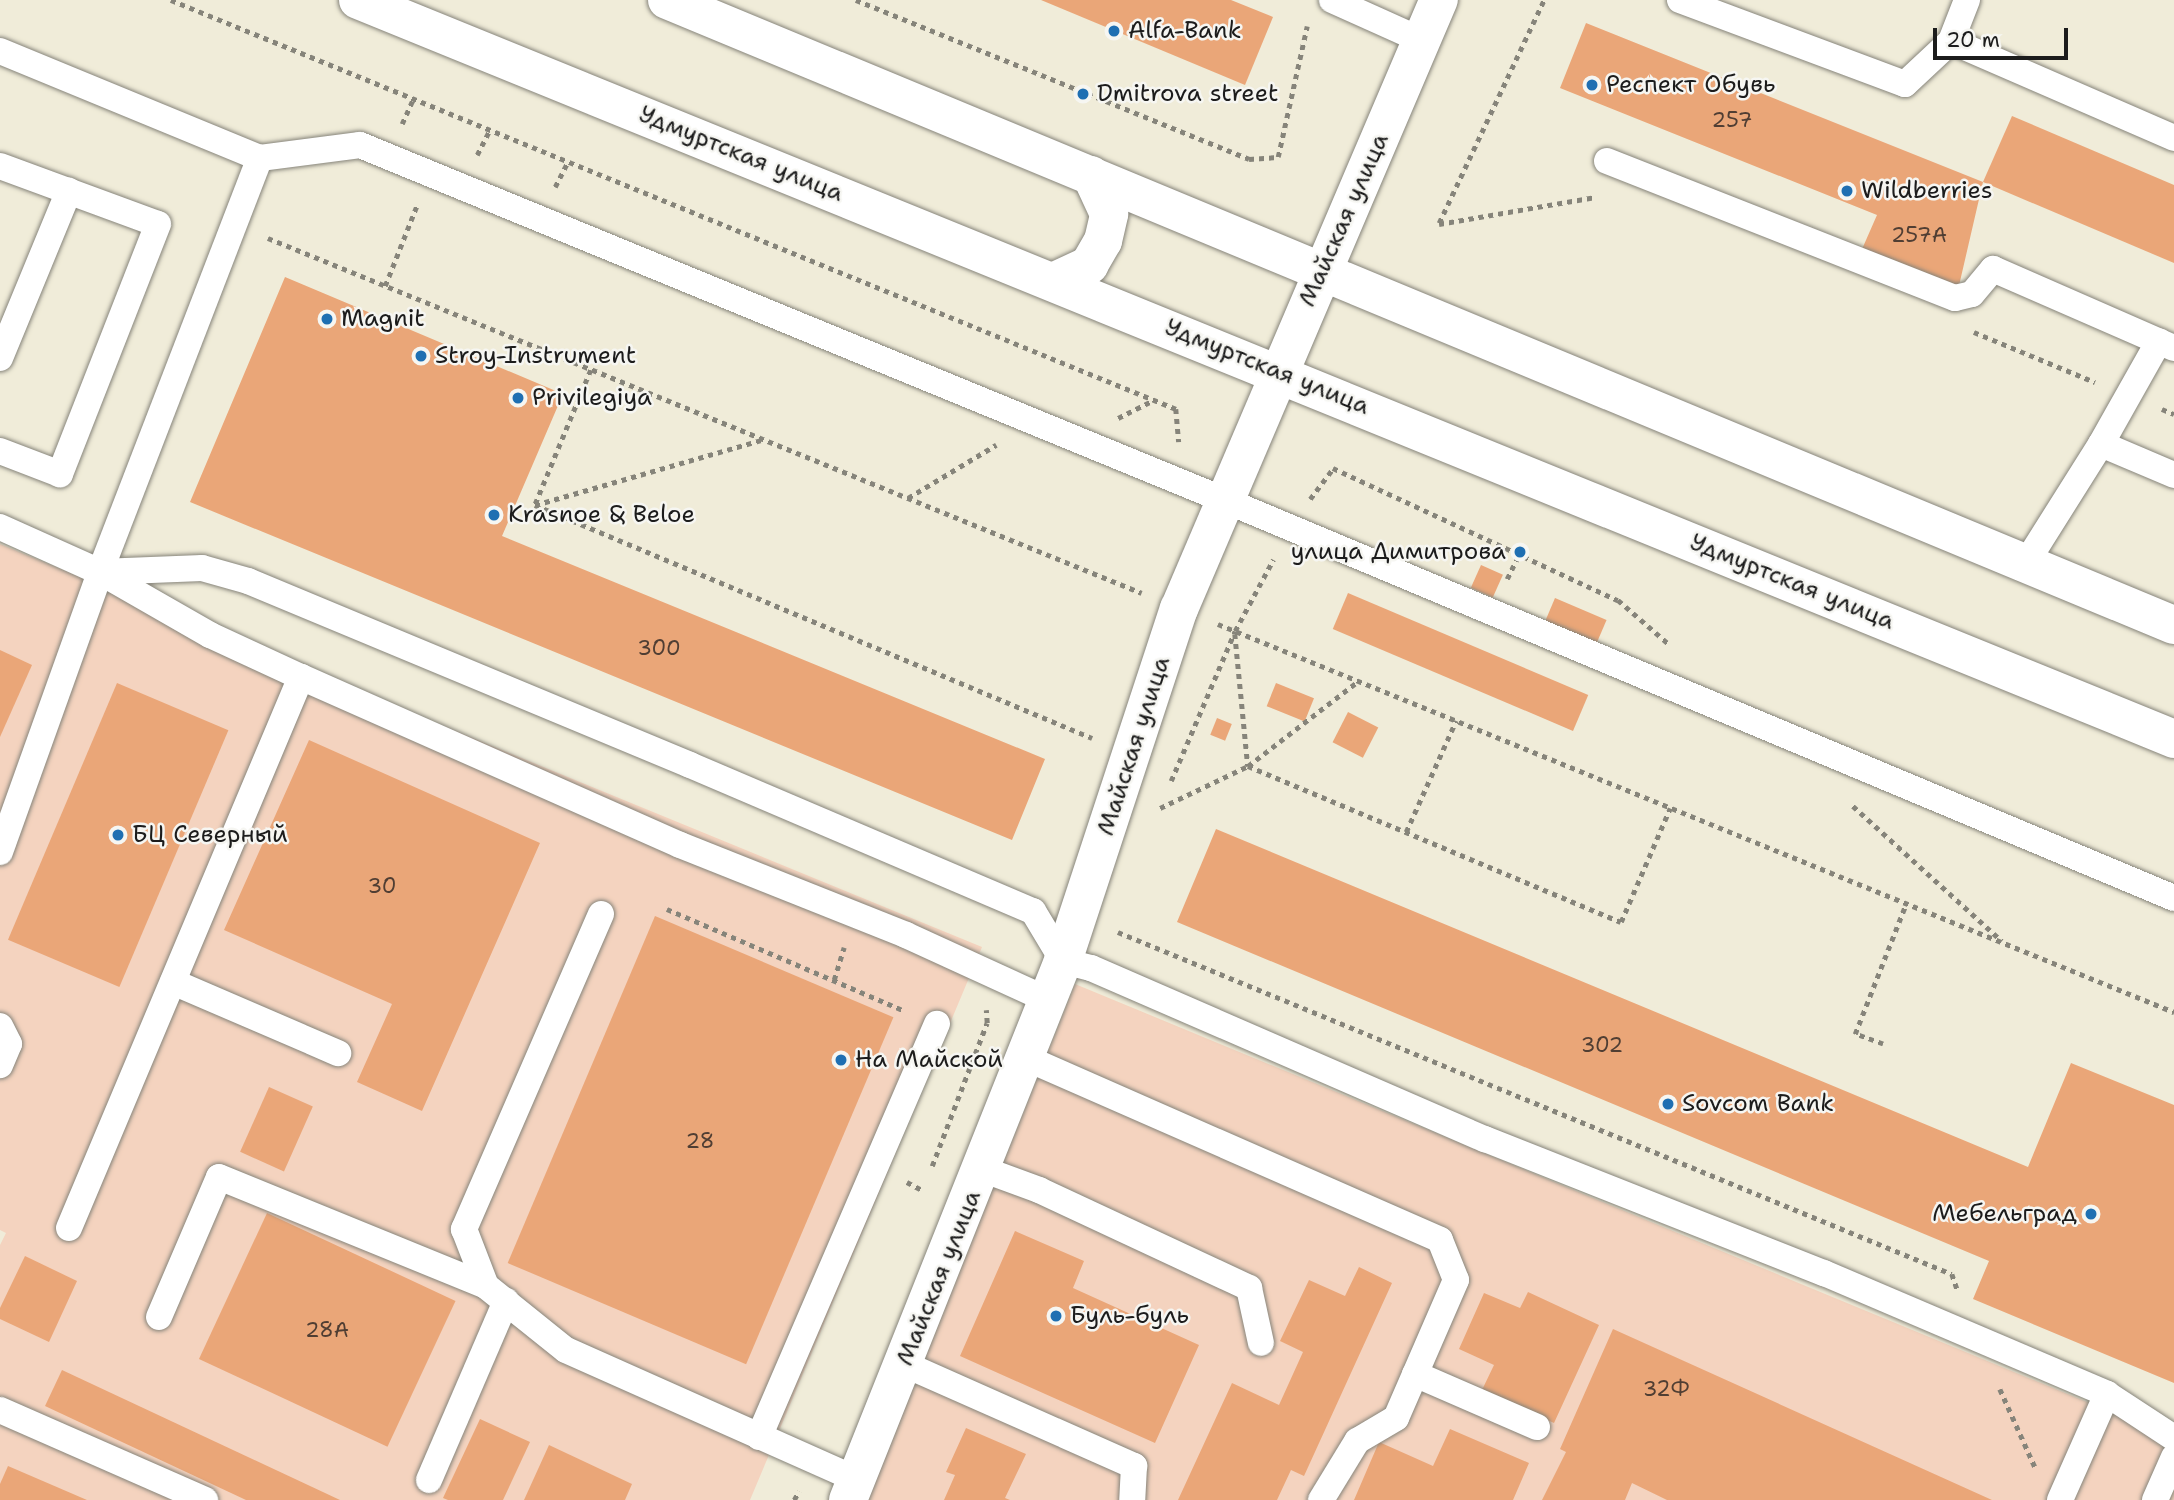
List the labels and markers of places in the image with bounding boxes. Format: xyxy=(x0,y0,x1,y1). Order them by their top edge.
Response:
place label: Alfa-Bank xyxy=(1128,17,1241,45)
marker: Alfa-Bank xyxy=(1106,23,1122,39)
place label: Респект Обувь xyxy=(1606,71,1775,99)
marker: Респект Обувь xyxy=(1584,77,1600,93)
place label: Dmitrova street xyxy=(1097,80,1279,108)
marker: Dmitrova street xyxy=(1075,86,1091,102)
place label: Wildberries xyxy=(1861,177,1993,205)
marker: Wildberries xyxy=(1839,183,1855,199)
place label: Magnit xyxy=(341,305,425,333)
marker: Magnit xyxy=(319,311,335,327)
place label: Stroy-Instrument xyxy=(435,342,636,370)
marker: Stroy-Instrument xyxy=(413,348,429,364)
place label: Privilegiya xyxy=(532,384,652,412)
marker: Privilegiya xyxy=(510,390,526,406)
place label: Krasnoe & Beloe xyxy=(508,501,695,529)
marker: Krasnoe & Beloe xyxy=(486,507,502,523)
place label: улица Димитрова xyxy=(1291,538,1506,566)
marker: улица Димитрова xyxy=(1512,544,1528,560)
place label: БЦ Северный xyxy=(132,821,288,849)
marker: БЦ Северный xyxy=(110,827,126,843)
place label: На Майской xyxy=(855,1046,1003,1074)
marker: На Майской xyxy=(833,1052,849,1068)
place label: Sovcom Bank xyxy=(1682,1090,1834,1118)
marker: Sovcom Bank xyxy=(1660,1096,1676,1112)
place label: Мебельград xyxy=(1932,1200,2077,1228)
marker: Мебельград xyxy=(2083,1206,2099,1222)
place label: Буль-буль xyxy=(1070,1302,1189,1330)
marker: Буль-буль xyxy=(1048,1308,1064,1324)

